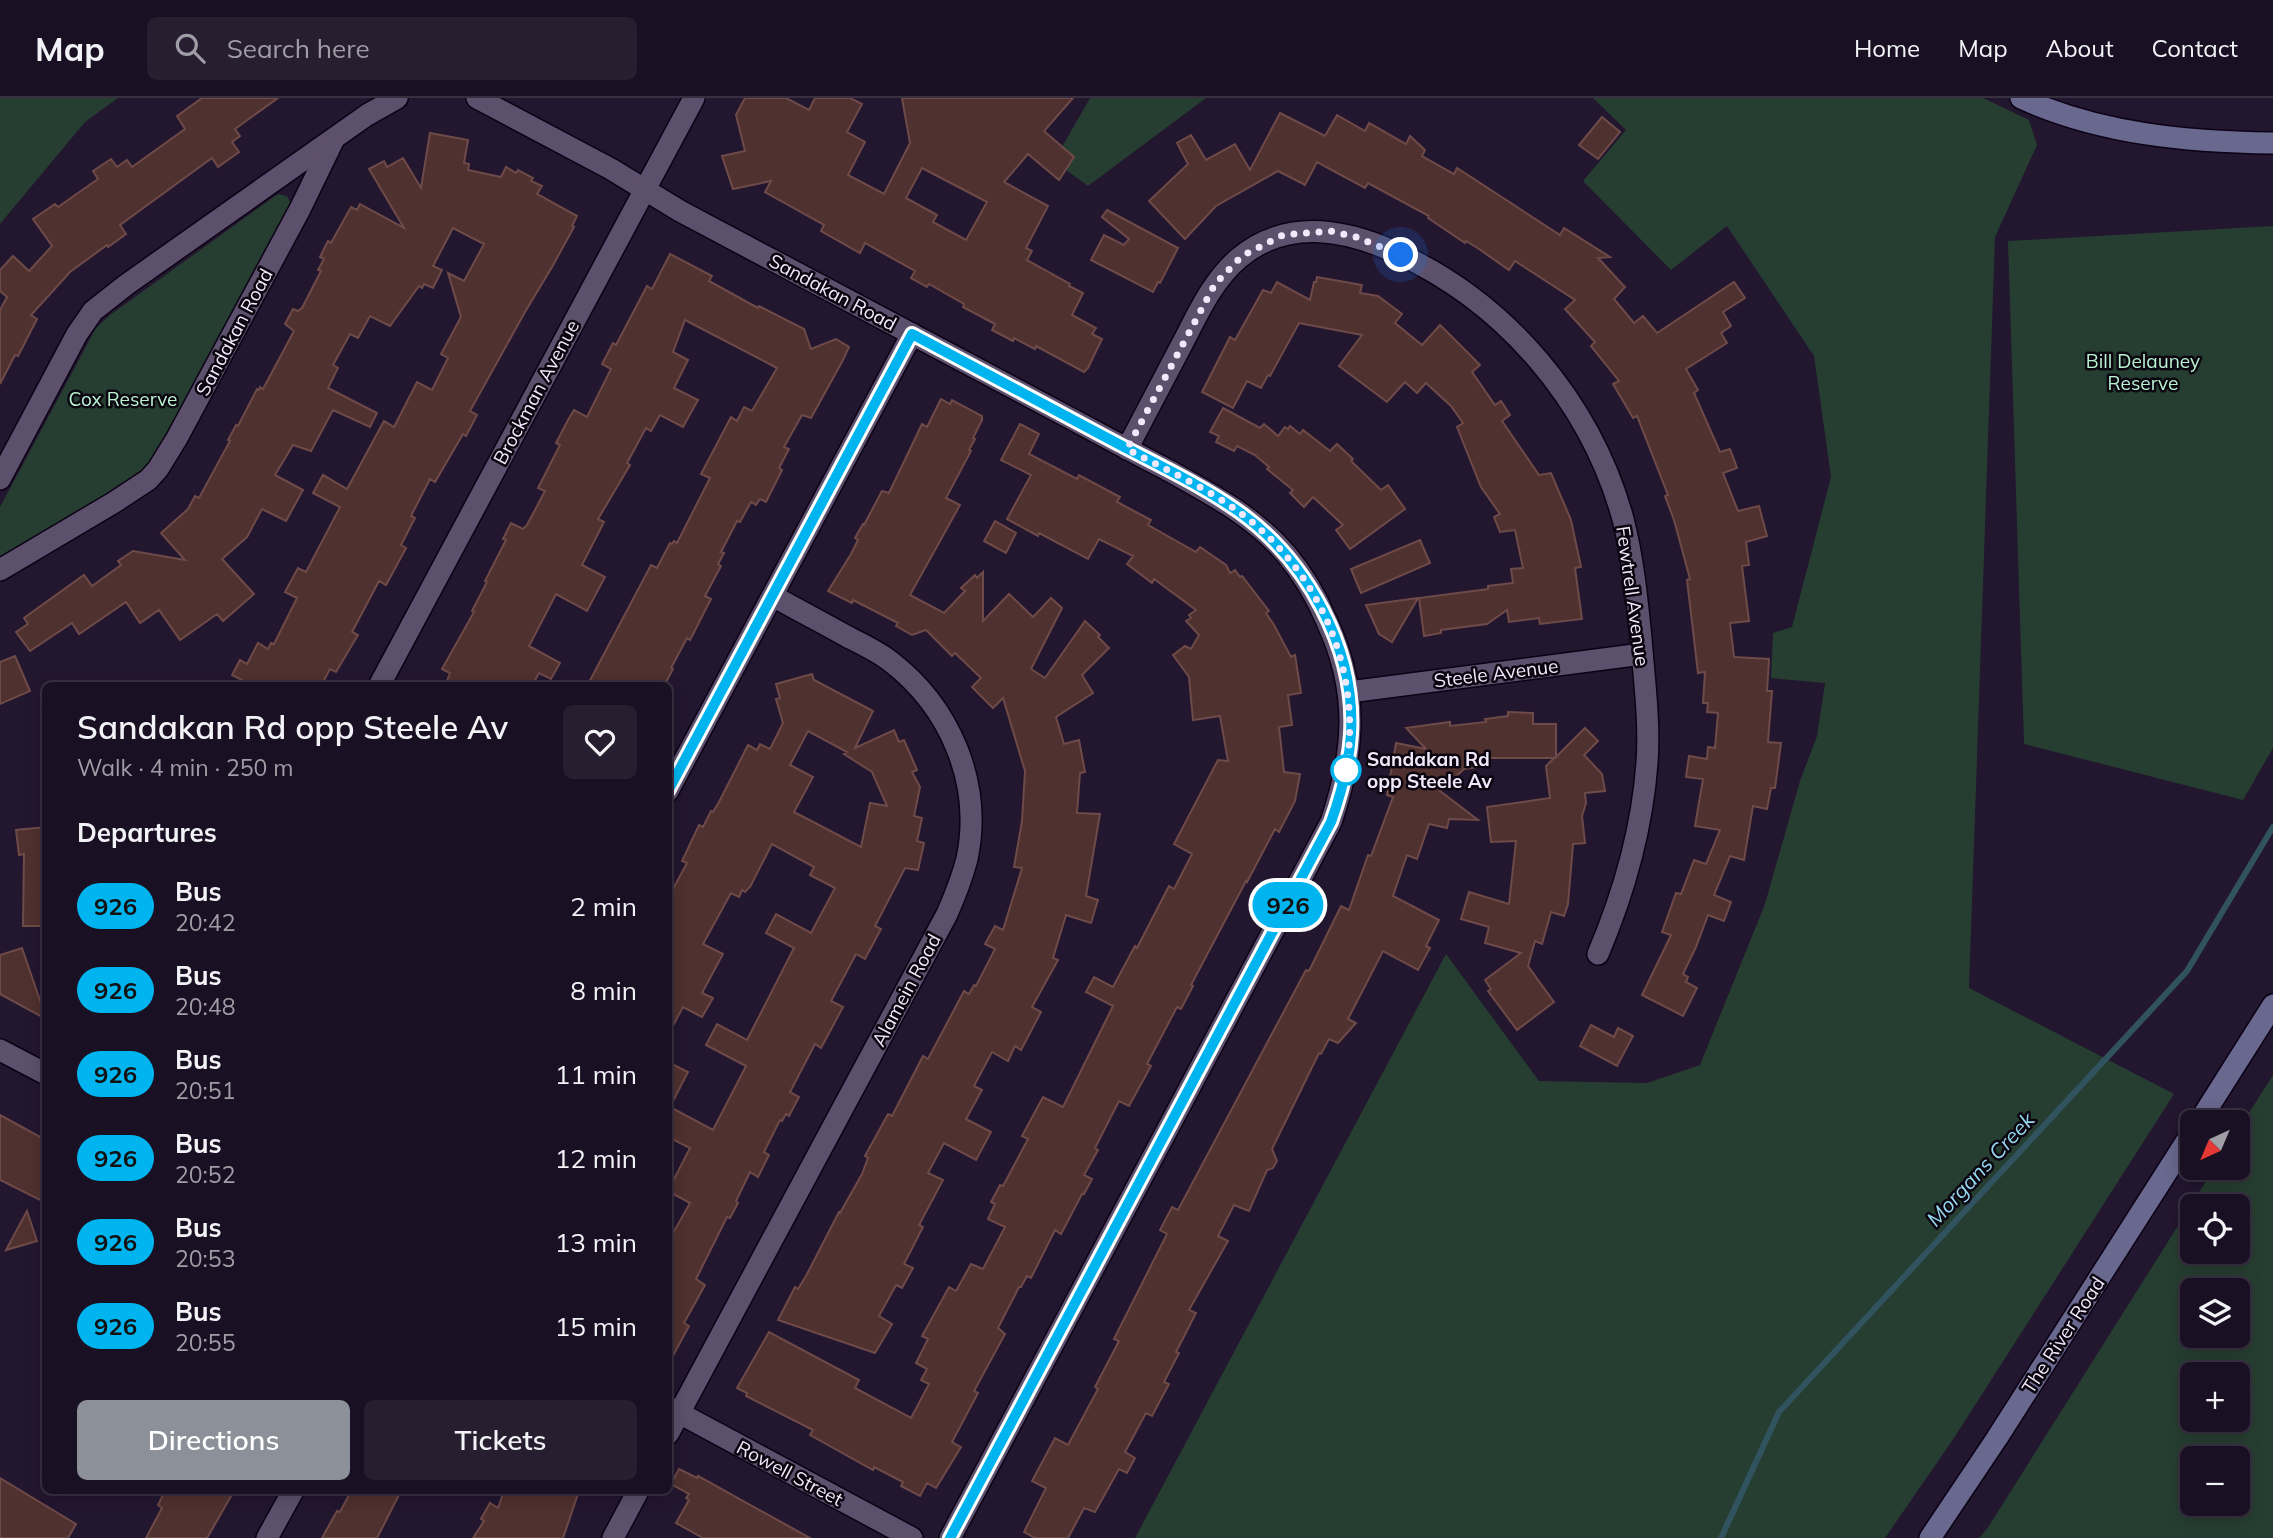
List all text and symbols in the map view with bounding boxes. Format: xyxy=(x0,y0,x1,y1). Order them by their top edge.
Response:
search box xyxy=(147,17,637,80)
text: Map xyxy=(35,28,105,69)
icon: search xyxy=(171,29,209,67)
text: Search here xyxy=(227,32,370,65)
text: Home xyxy=(1854,33,1920,63)
text: Map xyxy=(1958,33,2008,63)
text: About xyxy=(2046,33,2114,63)
text: Contact xyxy=(2152,33,2238,63)
your location xyxy=(1383,237,1418,272)
street label: Sandakan Road xyxy=(765,248,901,336)
street label: Sandakan Road xyxy=(190,264,278,400)
street label: Brockman Avenue xyxy=(488,316,584,468)
park label: Bill Delauney Reserve xyxy=(2086,349,2200,395)
park label: Cox Reserve xyxy=(69,387,177,411)
street label: Fewtrell Avenue xyxy=(1611,524,1655,668)
street label: Steele Avenue xyxy=(1432,653,1560,693)
button: heart xyxy=(563,705,637,779)
text: Sandakan Rd opp Steele Av xyxy=(77,706,508,747)
place label: Sandakan Rd opp Steele Av xyxy=(1367,747,1492,793)
text: Walk · 4 min · 250 m xyxy=(77,753,294,782)
marker: Sandakan Rd opp Steele Av xyxy=(1331,755,1361,785)
text: Departures xyxy=(77,816,217,849)
text: Bus xyxy=(175,875,221,908)
line badge: 926 xyxy=(1248,882,1328,928)
text: 2 min xyxy=(570,890,637,923)
text: 926 xyxy=(1266,890,1310,920)
text: 926 xyxy=(94,891,137,921)
text: 20:42 xyxy=(175,908,235,937)
street label: Alamein Road xyxy=(866,930,946,1050)
text: Bus xyxy=(175,959,221,992)
text: 8 min xyxy=(570,974,637,1007)
text: 926 xyxy=(94,975,137,1005)
text: 20:48 xyxy=(175,992,235,1021)
text: Bus xyxy=(175,1043,221,1076)
text: 11 min xyxy=(555,1058,637,1091)
text: 926 xyxy=(94,1059,137,1089)
text: 20:51 xyxy=(175,1076,235,1105)
water label: Morgans Creek xyxy=(1921,1106,2040,1231)
north arrow xyxy=(2180,1110,2250,1180)
map controls xyxy=(2180,1110,2250,1516)
text: Bus xyxy=(175,1127,221,1160)
text: 12 min xyxy=(555,1142,637,1175)
text: 926 xyxy=(94,1143,137,1173)
text: 20:52 xyxy=(175,1160,235,1189)
button: locate xyxy=(2180,1194,2250,1264)
text: Bus xyxy=(175,1211,221,1244)
text: 13 min xyxy=(555,1226,637,1259)
text: 926 xyxy=(94,1227,137,1257)
text: 20:53 xyxy=(175,1244,235,1273)
street label: The River Road xyxy=(2016,1272,2110,1398)
button: layers xyxy=(2180,1278,2250,1348)
text: Bus xyxy=(175,1295,221,1328)
text: 15 min xyxy=(555,1310,637,1343)
text: 926 xyxy=(94,1311,137,1341)
text: 20:55 xyxy=(175,1328,235,1357)
button: + xyxy=(2180,1362,2250,1432)
button: Directions xyxy=(77,1400,350,1480)
button: Tickets xyxy=(364,1400,637,1480)
street label: Rowell Street xyxy=(733,1435,848,1511)
button: − xyxy=(2180,1446,2250,1516)

